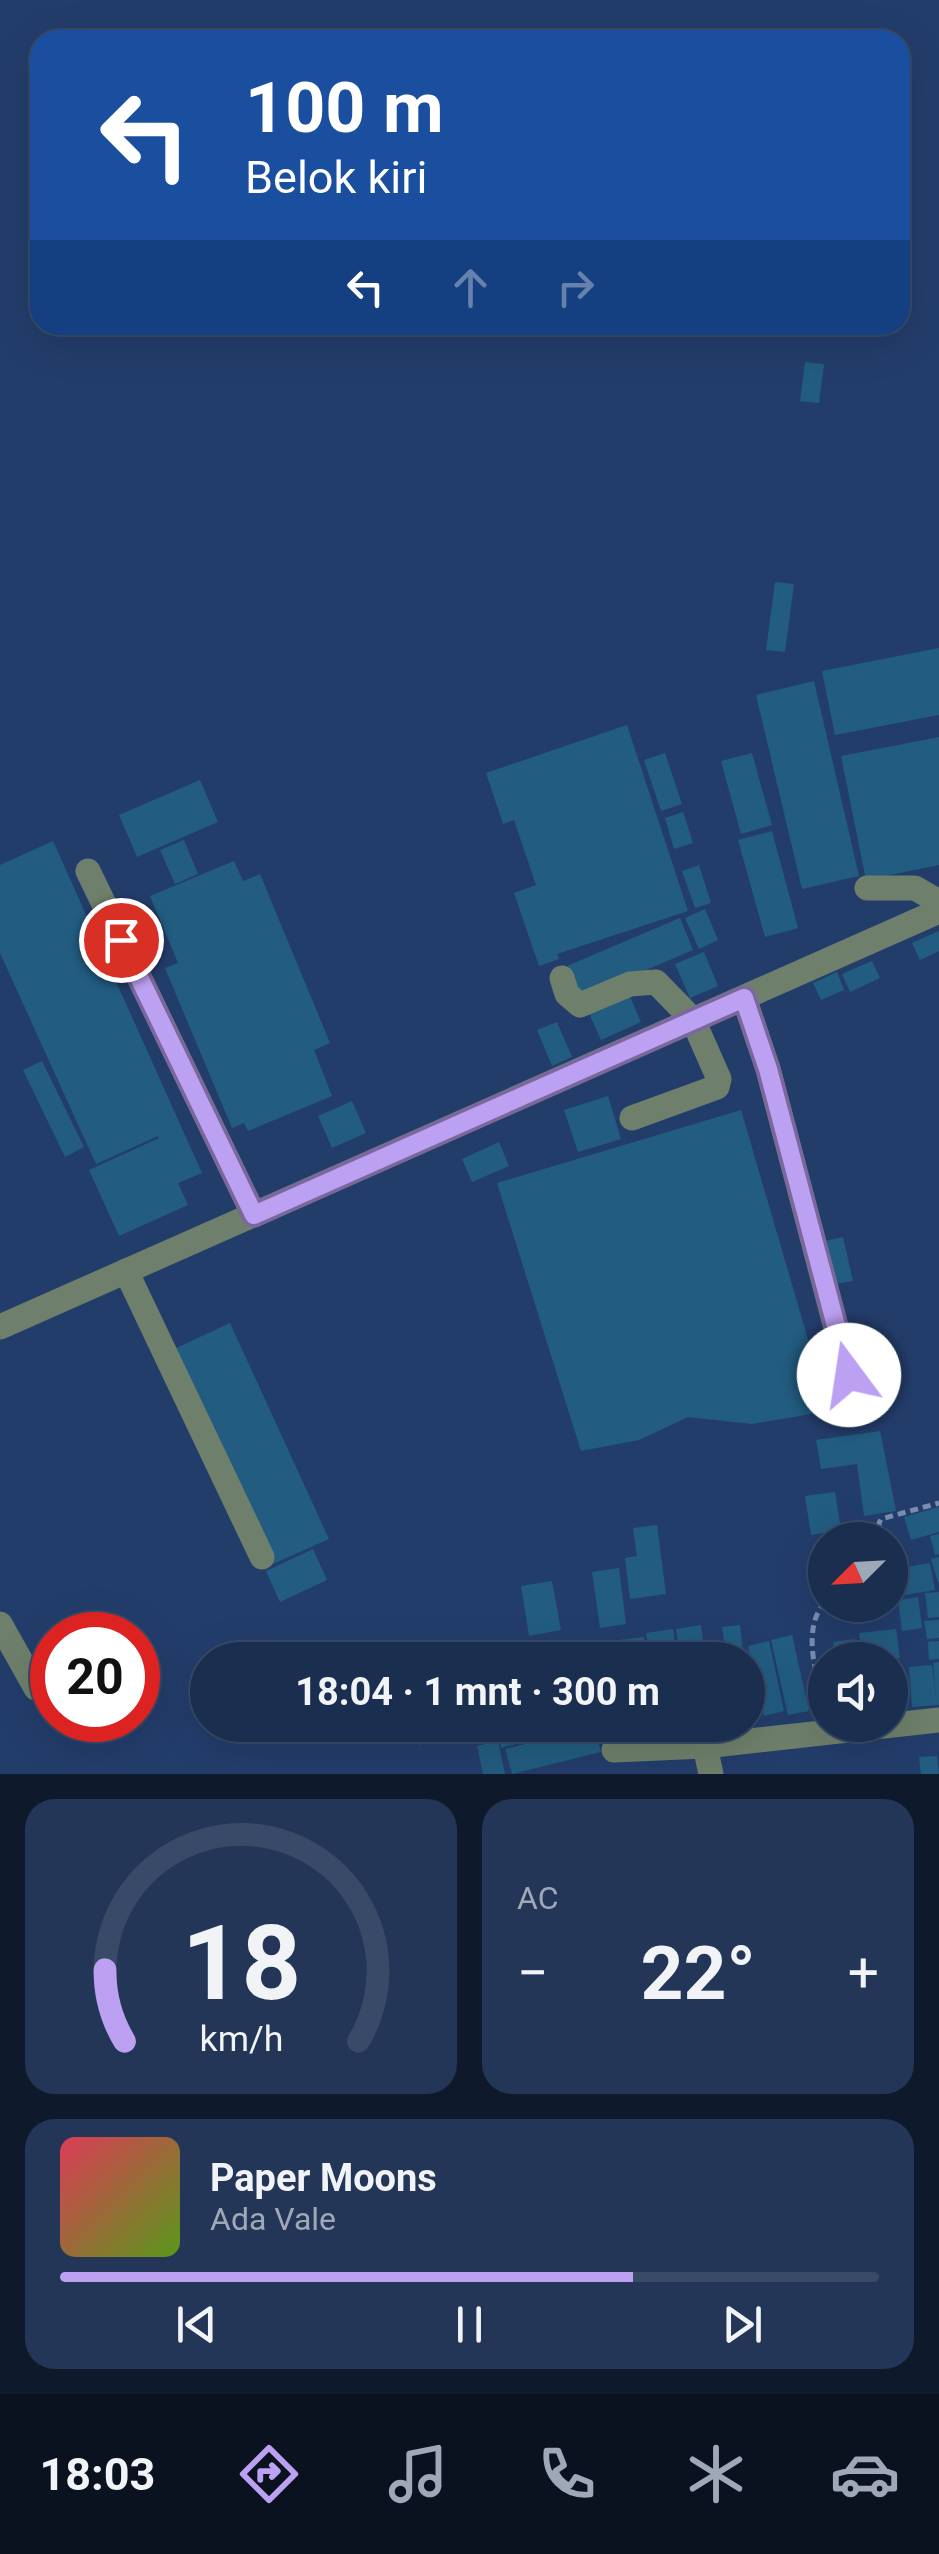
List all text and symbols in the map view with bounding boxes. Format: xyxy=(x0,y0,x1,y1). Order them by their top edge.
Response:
text: 100 m xyxy=(245,67,444,149)
icon: left xyxy=(80,70,210,200)
text: Belok kiri xyxy=(245,151,427,204)
icon: left xyxy=(338,260,393,315)
icon: ahead xyxy=(443,260,498,315)
icon: right xyxy=(548,260,603,315)
pin xyxy=(79,898,164,983)
icon: arrive xyxy=(94,913,149,968)
position arrow xyxy=(797,1323,901,1427)
north arrow xyxy=(808,1522,908,1622)
map controls xyxy=(808,1522,908,1742)
speed limit sign: 20 xyxy=(30,1612,160,1742)
button: sound xyxy=(808,1642,908,1742)
text: 18:04 · 1 mnt · 300 m xyxy=(295,1670,660,1714)
text: AC xyxy=(517,1879,559,1917)
text: 18 xyxy=(181,1903,301,2024)
text: 22° xyxy=(640,1929,756,2017)
text: − xyxy=(517,1941,548,2005)
text: + xyxy=(848,1941,879,2005)
text: km/h xyxy=(199,2018,283,2060)
text: Paper Moons xyxy=(210,2156,437,2200)
text: Ada Vale xyxy=(210,2200,336,2238)
icon: previous xyxy=(169,2297,224,2352)
icon: pause xyxy=(442,2297,497,2352)
icon: next xyxy=(715,2297,770,2352)
icon: directions xyxy=(234,2439,304,2509)
icon: music xyxy=(383,2439,453,2509)
icon: phone xyxy=(532,2439,602,2509)
icon: climate xyxy=(681,2439,751,2509)
icon: car xyxy=(830,2439,900,2509)
text: 18:03 xyxy=(39,2448,155,2501)

